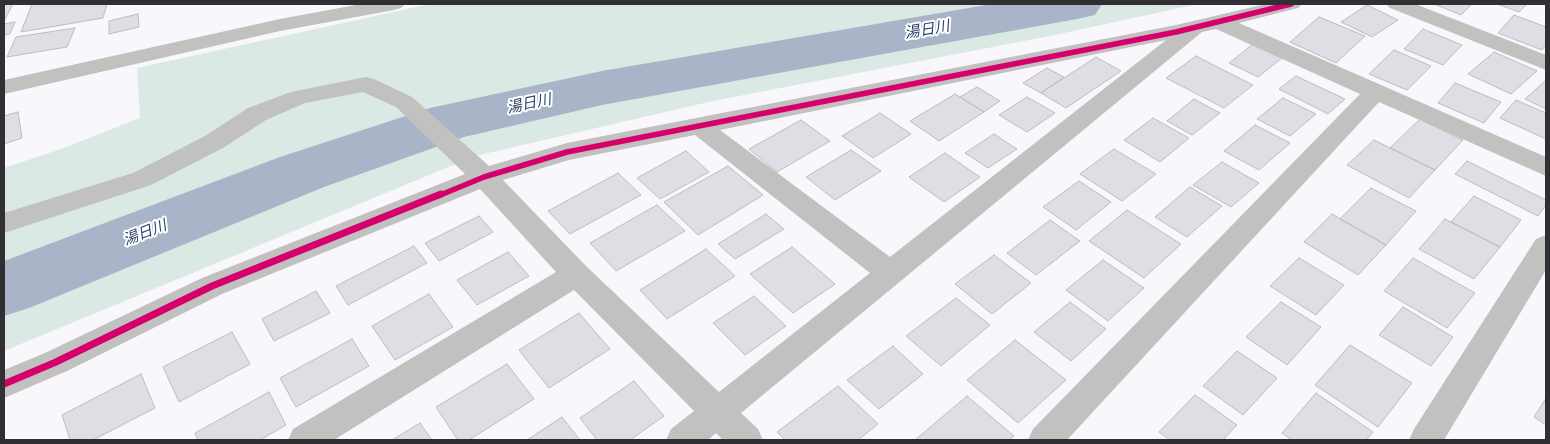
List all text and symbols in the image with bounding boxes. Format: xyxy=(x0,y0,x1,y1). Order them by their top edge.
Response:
water label: 湯日川 xyxy=(903,17,951,43)
water label: 湯日川 xyxy=(505,91,553,117)
water label: 湯日川 xyxy=(121,217,169,249)

